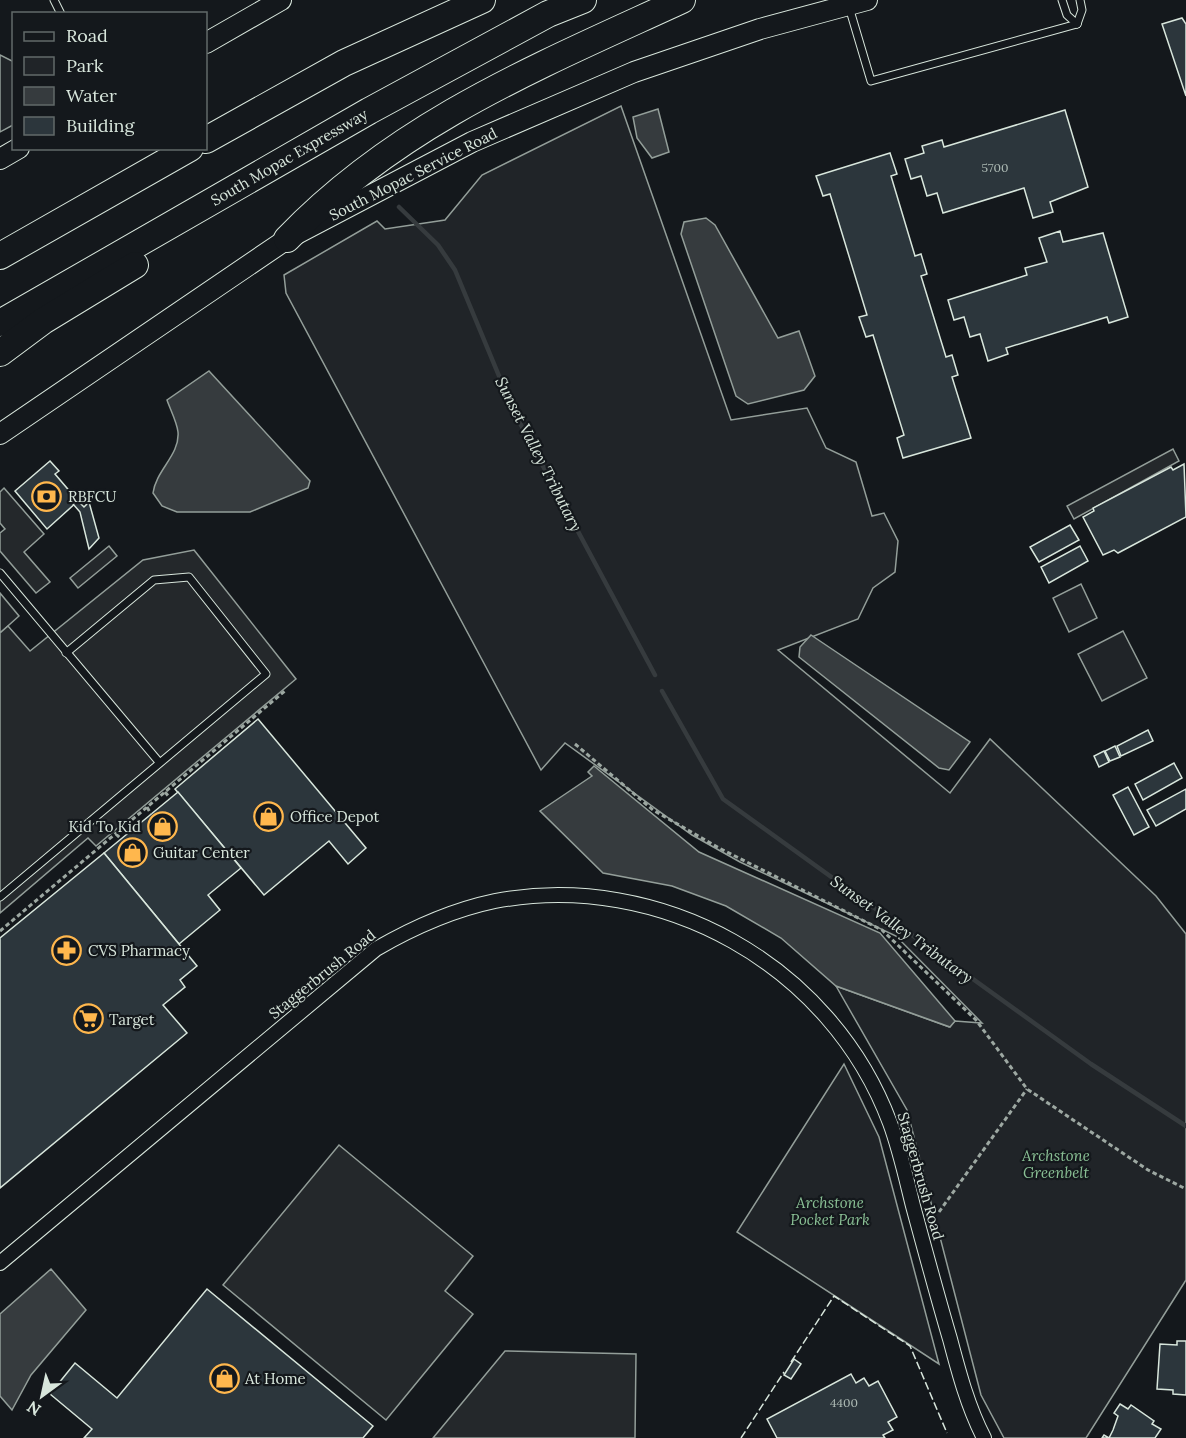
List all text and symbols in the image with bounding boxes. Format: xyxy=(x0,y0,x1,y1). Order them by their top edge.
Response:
legend xyxy=(12,12,207,150)
text: Road xyxy=(66,24,108,47)
text: Park xyxy=(66,54,104,77)
text: Water xyxy=(66,84,117,107)
street label: South Mopac Expressway xyxy=(207,104,371,210)
text: Building xyxy=(66,114,136,137)
street label: South Mopac Service Road xyxy=(326,123,500,225)
house number: 5700 xyxy=(982,160,1008,175)
water label: Sunset Valley Tributary xyxy=(491,373,587,535)
bank icon: RBFCU xyxy=(31,480,63,512)
place label: RBFCU xyxy=(68,487,117,506)
shop icon: Office Depot xyxy=(253,800,285,832)
place label: Office Depot xyxy=(290,807,379,826)
shop icon: Kid To Kid xyxy=(146,810,178,842)
place label: Kid To Kid xyxy=(69,817,141,836)
shop icon: Guitar Center xyxy=(116,836,148,868)
place label: Guitar Center xyxy=(153,843,250,862)
water label: Sunset Valley Tributary xyxy=(827,871,977,987)
street label: Staggerbrush Road xyxy=(265,925,379,1023)
pharmacy icon: CVS Pharmacy xyxy=(51,934,83,966)
place label: CVS Pharmacy xyxy=(88,941,190,960)
supermarket icon: Target xyxy=(72,1003,104,1035)
place label: Target xyxy=(109,1010,155,1029)
street label: Staggerbrush Road xyxy=(894,1110,948,1242)
park label: Archstone Greenbelt xyxy=(1021,1146,1090,1182)
park label: Archstone Pocket Park xyxy=(790,1193,870,1229)
shop icon: At Home xyxy=(208,1362,240,1394)
north arrow xyxy=(12,1366,72,1426)
place label: At Home xyxy=(244,1369,306,1388)
house number: 4400 xyxy=(830,1395,858,1410)
text: N xyxy=(23,1397,44,1420)

